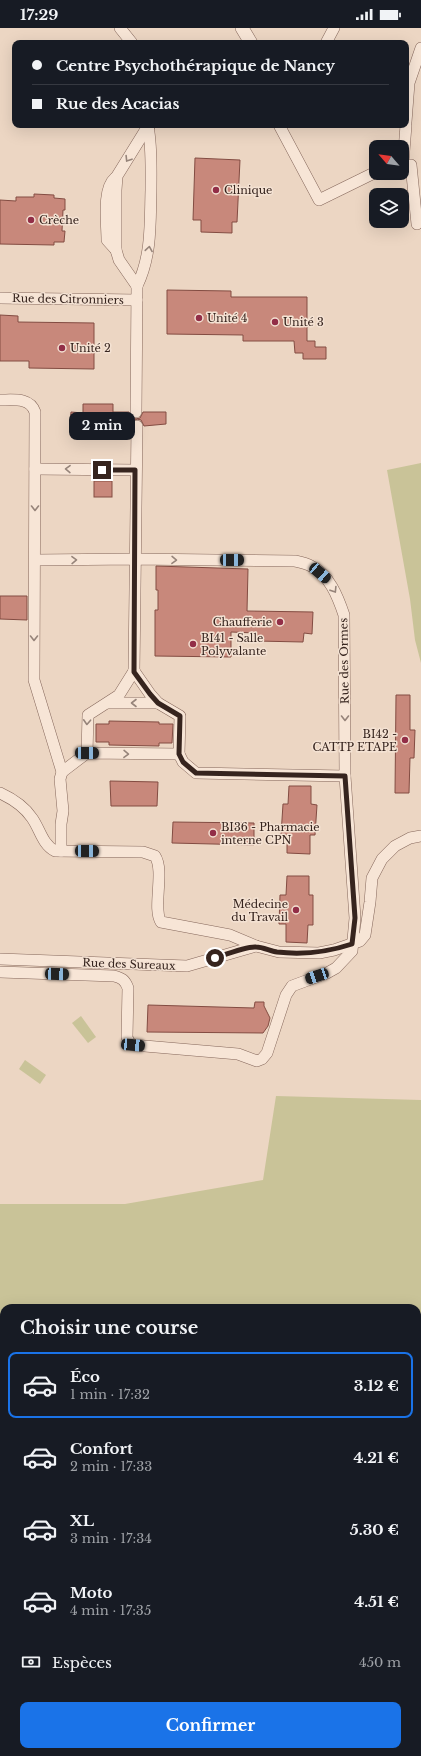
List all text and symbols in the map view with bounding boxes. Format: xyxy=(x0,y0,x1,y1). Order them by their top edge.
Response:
text: 17:29 xyxy=(20,5,58,24)
text: Centre Psychothérapique de Nancy xyxy=(56,56,335,75)
text: Rue des Acacias xyxy=(56,94,179,113)
north arrow xyxy=(369,140,409,180)
map controls xyxy=(369,140,409,228)
one-way arrow xyxy=(125,155,132,162)
place label: Clinique xyxy=(224,183,272,197)
marker: Clinique xyxy=(211,185,221,195)
button: layers xyxy=(369,188,409,228)
place label: Crèche xyxy=(39,213,79,227)
marker: Crèche xyxy=(26,215,36,225)
one-way arrow xyxy=(144,246,153,252)
street label: Rue des Citronniers xyxy=(12,291,124,307)
place label: Unité 4 xyxy=(207,311,248,325)
marker: Unité 4 xyxy=(194,313,204,323)
place label: Unité 3 xyxy=(283,315,324,329)
marker: Unité 3 xyxy=(270,317,280,327)
place label: Unité 2 xyxy=(70,341,111,355)
marker: Unité 2 xyxy=(57,343,67,353)
callout: 2 min xyxy=(69,412,135,440)
text: 2 min xyxy=(82,417,122,434)
route end xyxy=(93,461,111,479)
one-way arrow xyxy=(65,465,71,473)
one-way arrow xyxy=(31,505,39,511)
car xyxy=(220,554,244,566)
one-way arrow xyxy=(171,555,177,564)
one-way arrow xyxy=(71,556,77,564)
car xyxy=(307,561,333,585)
one-way arrow xyxy=(329,586,337,593)
place label: Chaufferie xyxy=(213,615,272,629)
marker: Chaufferie xyxy=(275,617,285,627)
street label: Rue des Ormes xyxy=(336,618,352,704)
place label: BI41 - Salle Polyvalante xyxy=(201,631,266,658)
one-way arrow xyxy=(30,635,38,641)
marker: BI41 - Salle Polyvalante xyxy=(188,639,198,649)
one-way arrow xyxy=(131,699,137,707)
one-way arrow xyxy=(341,715,349,721)
one-way arrow xyxy=(83,719,92,725)
place label: BI42 - CATTP ETAPE xyxy=(312,727,397,754)
marker: BI42 - CATTP ETAPE xyxy=(400,735,410,745)
car xyxy=(75,747,99,759)
one-way arrow xyxy=(123,750,129,758)
place label: BI36 - Pharmacie interne CPN xyxy=(221,820,320,847)
marker: BI36 - Pharmacie interne CPN xyxy=(208,828,218,838)
car xyxy=(75,845,99,857)
place label: Médecine du Travail xyxy=(231,897,288,924)
marker: Médecine du Travail xyxy=(291,905,301,915)
route start xyxy=(206,949,224,967)
street label: Rue des Sureaux xyxy=(82,955,176,973)
car xyxy=(304,967,330,985)
car xyxy=(45,968,69,980)
car xyxy=(121,1038,145,1052)
text: Choisir une course xyxy=(20,1317,198,1339)
icon: car xyxy=(22,1367,58,1403)
text: Éco xyxy=(70,1367,100,1386)
text: 3.12 € xyxy=(354,1376,399,1395)
text: 1 min · 17:32 xyxy=(70,1386,150,1403)
icon: car xyxy=(22,1439,58,1475)
text: Confort xyxy=(70,1439,133,1458)
text: 4.21 € xyxy=(353,1448,399,1467)
text: 2 min · 17:33 xyxy=(70,1458,152,1475)
icon: car xyxy=(22,1511,58,1547)
text: XL xyxy=(70,1511,94,1530)
text: 5.30 € xyxy=(350,1520,399,1539)
text: 3 min · 17:34 xyxy=(70,1530,152,1547)
icon: car xyxy=(22,1583,58,1619)
text: Moto xyxy=(70,1583,112,1602)
text: 4.51 € xyxy=(354,1592,399,1611)
text: 4 min · 17:35 xyxy=(70,1602,151,1619)
icon: cash xyxy=(20,1651,42,1673)
text: Espèces xyxy=(52,1653,112,1672)
text: 450 m xyxy=(359,1654,401,1671)
button: Confirmer xyxy=(20,1702,401,1748)

